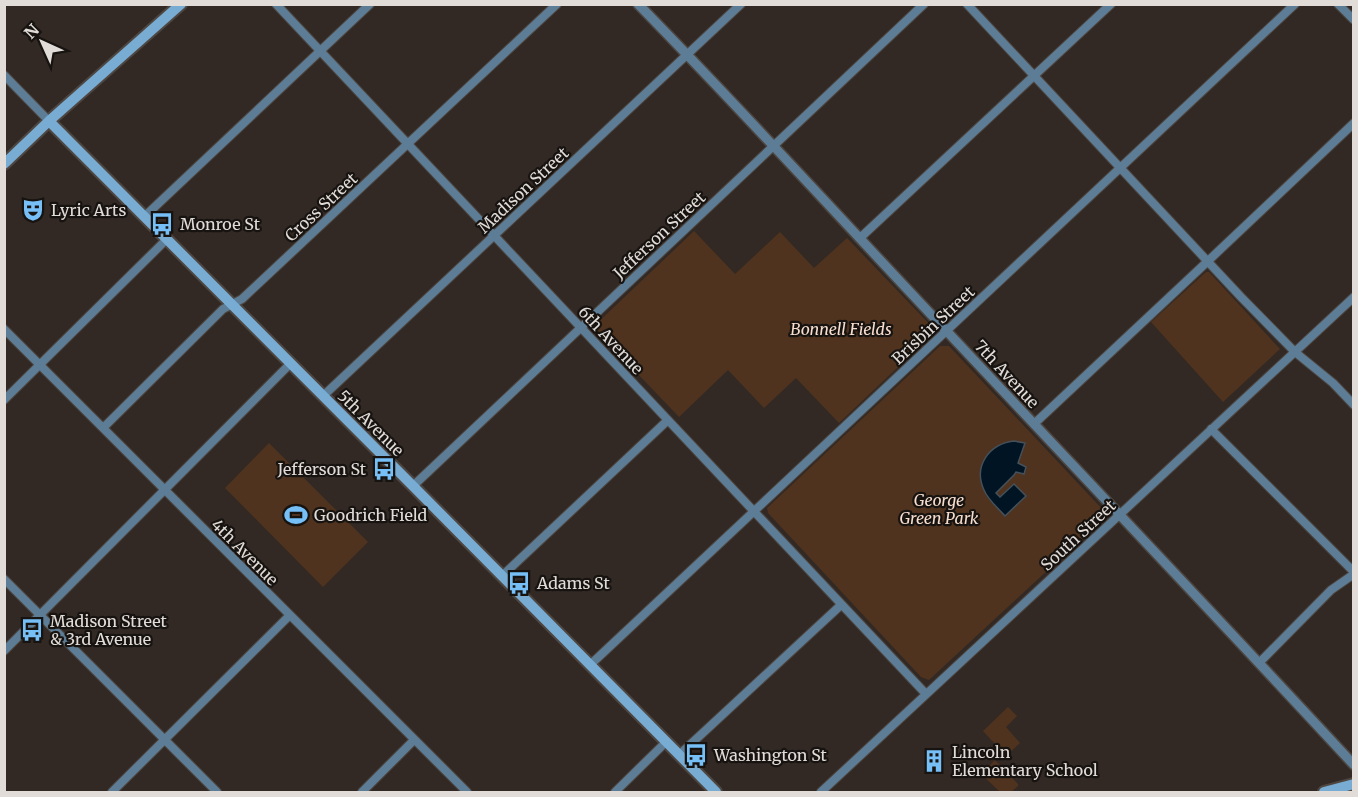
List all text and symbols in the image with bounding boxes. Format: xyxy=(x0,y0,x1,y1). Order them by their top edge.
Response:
north arrow xyxy=(12,12,72,72)
text: N xyxy=(20,20,43,43)
street label: Madison Street xyxy=(473,142,573,237)
street label: Cross Street xyxy=(281,168,362,246)
street label: Jefferson Street xyxy=(608,187,710,283)
theatre icon: Lyric Arts xyxy=(20,197,46,223)
place label: Lyric Arts xyxy=(51,200,126,220)
bus stop icon: Monroe St xyxy=(149,211,175,237)
place label: Monroe St xyxy=(180,214,261,234)
street label: Brisbin Street xyxy=(888,281,979,368)
street label: 6th Avenue xyxy=(574,302,648,378)
park label: Bonnell Fields xyxy=(790,319,892,339)
street label: 7th Avenue xyxy=(971,336,1043,412)
street label: 5th Avenue xyxy=(334,386,408,460)
bus stop icon: Jefferson St xyxy=(371,456,397,482)
place label: Jefferson St xyxy=(276,459,367,479)
park label: George Green Park xyxy=(899,490,979,528)
street label: South Street xyxy=(1036,495,1120,575)
sports icon: Goodrich Field xyxy=(283,502,309,528)
place label: Goodrich Field xyxy=(314,505,428,525)
street label: 4th Avenue xyxy=(207,514,283,590)
bus stop icon: Adams St xyxy=(506,570,532,596)
place label: Adams St xyxy=(536,573,610,593)
place label: Madison Street & 3rd Avenue xyxy=(50,611,167,649)
bus stop icon: Madison Street & 3rd Avenue xyxy=(19,617,45,643)
bus stop icon: Washington St xyxy=(683,742,709,768)
place label: Lincoln Elementary School xyxy=(952,742,1098,780)
place label: Washington St xyxy=(713,745,828,765)
building icon: Lincoln Elementary School xyxy=(921,748,947,774)

